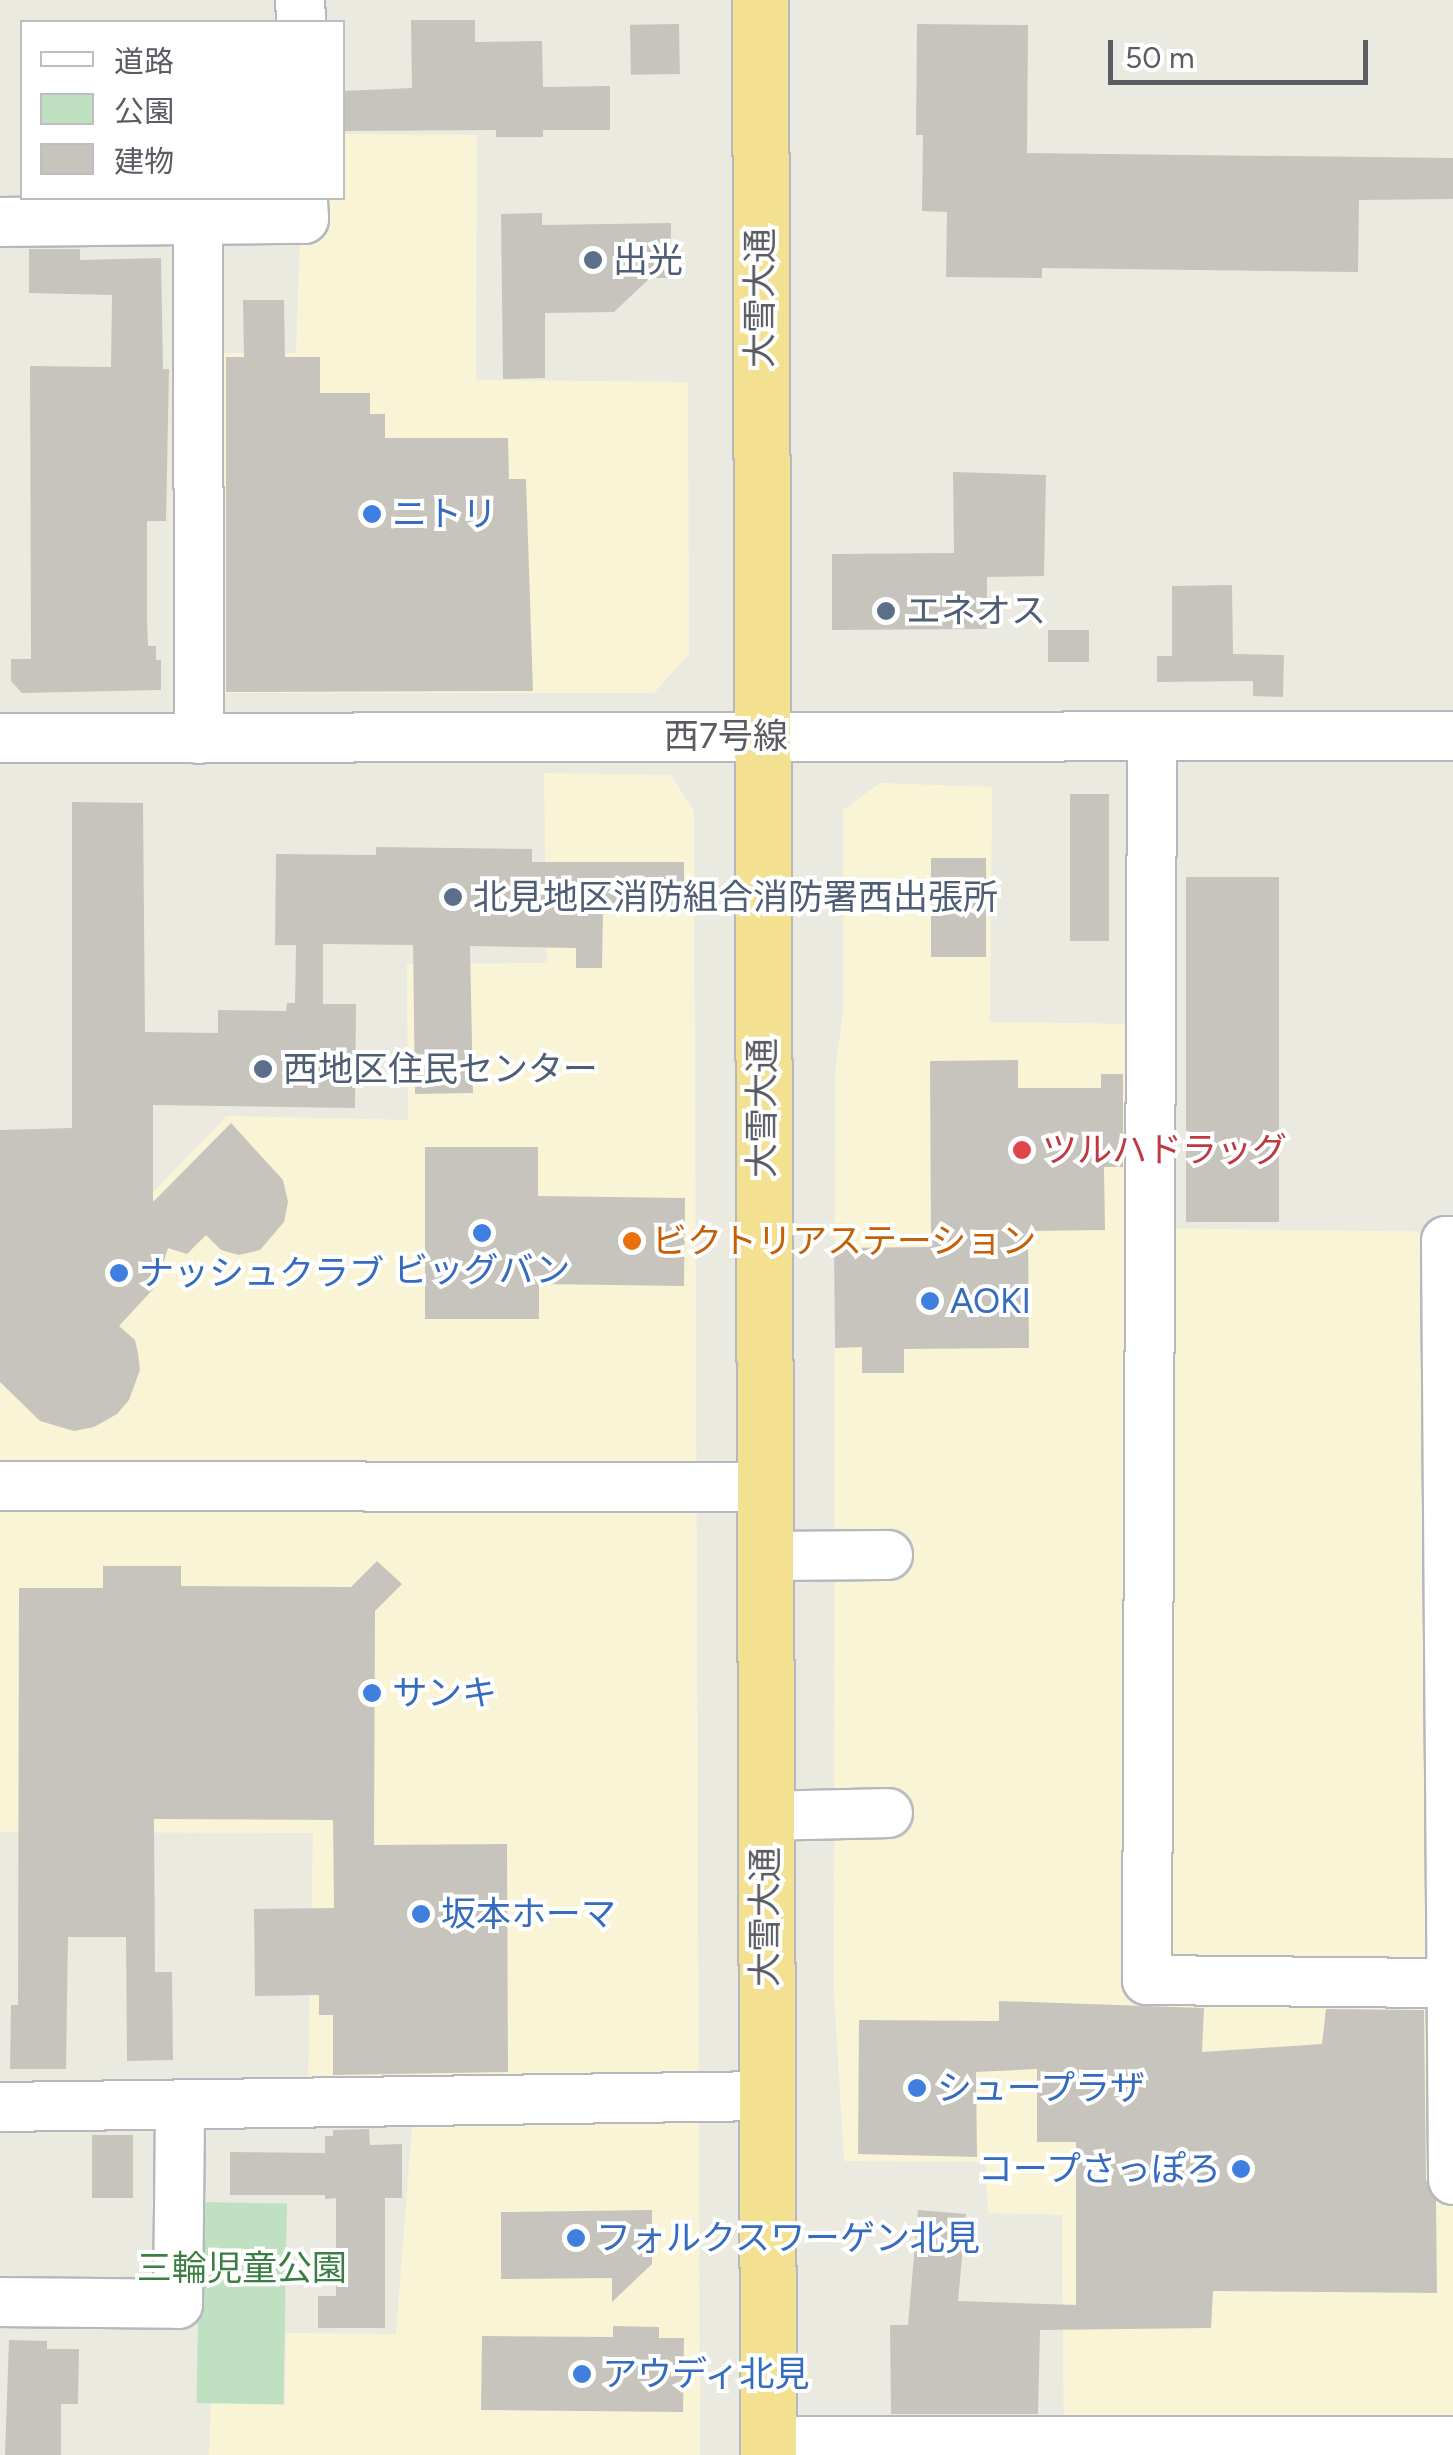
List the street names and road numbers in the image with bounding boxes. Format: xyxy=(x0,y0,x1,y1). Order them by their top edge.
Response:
street label: 大雪大通 xyxy=(739,228,781,368)
street label: 西7号線 xyxy=(664,715,788,757)
street label: 大雪大通 xyxy=(741,1038,783,1178)
street label: 大雪大通 xyxy=(744,1847,786,1987)

